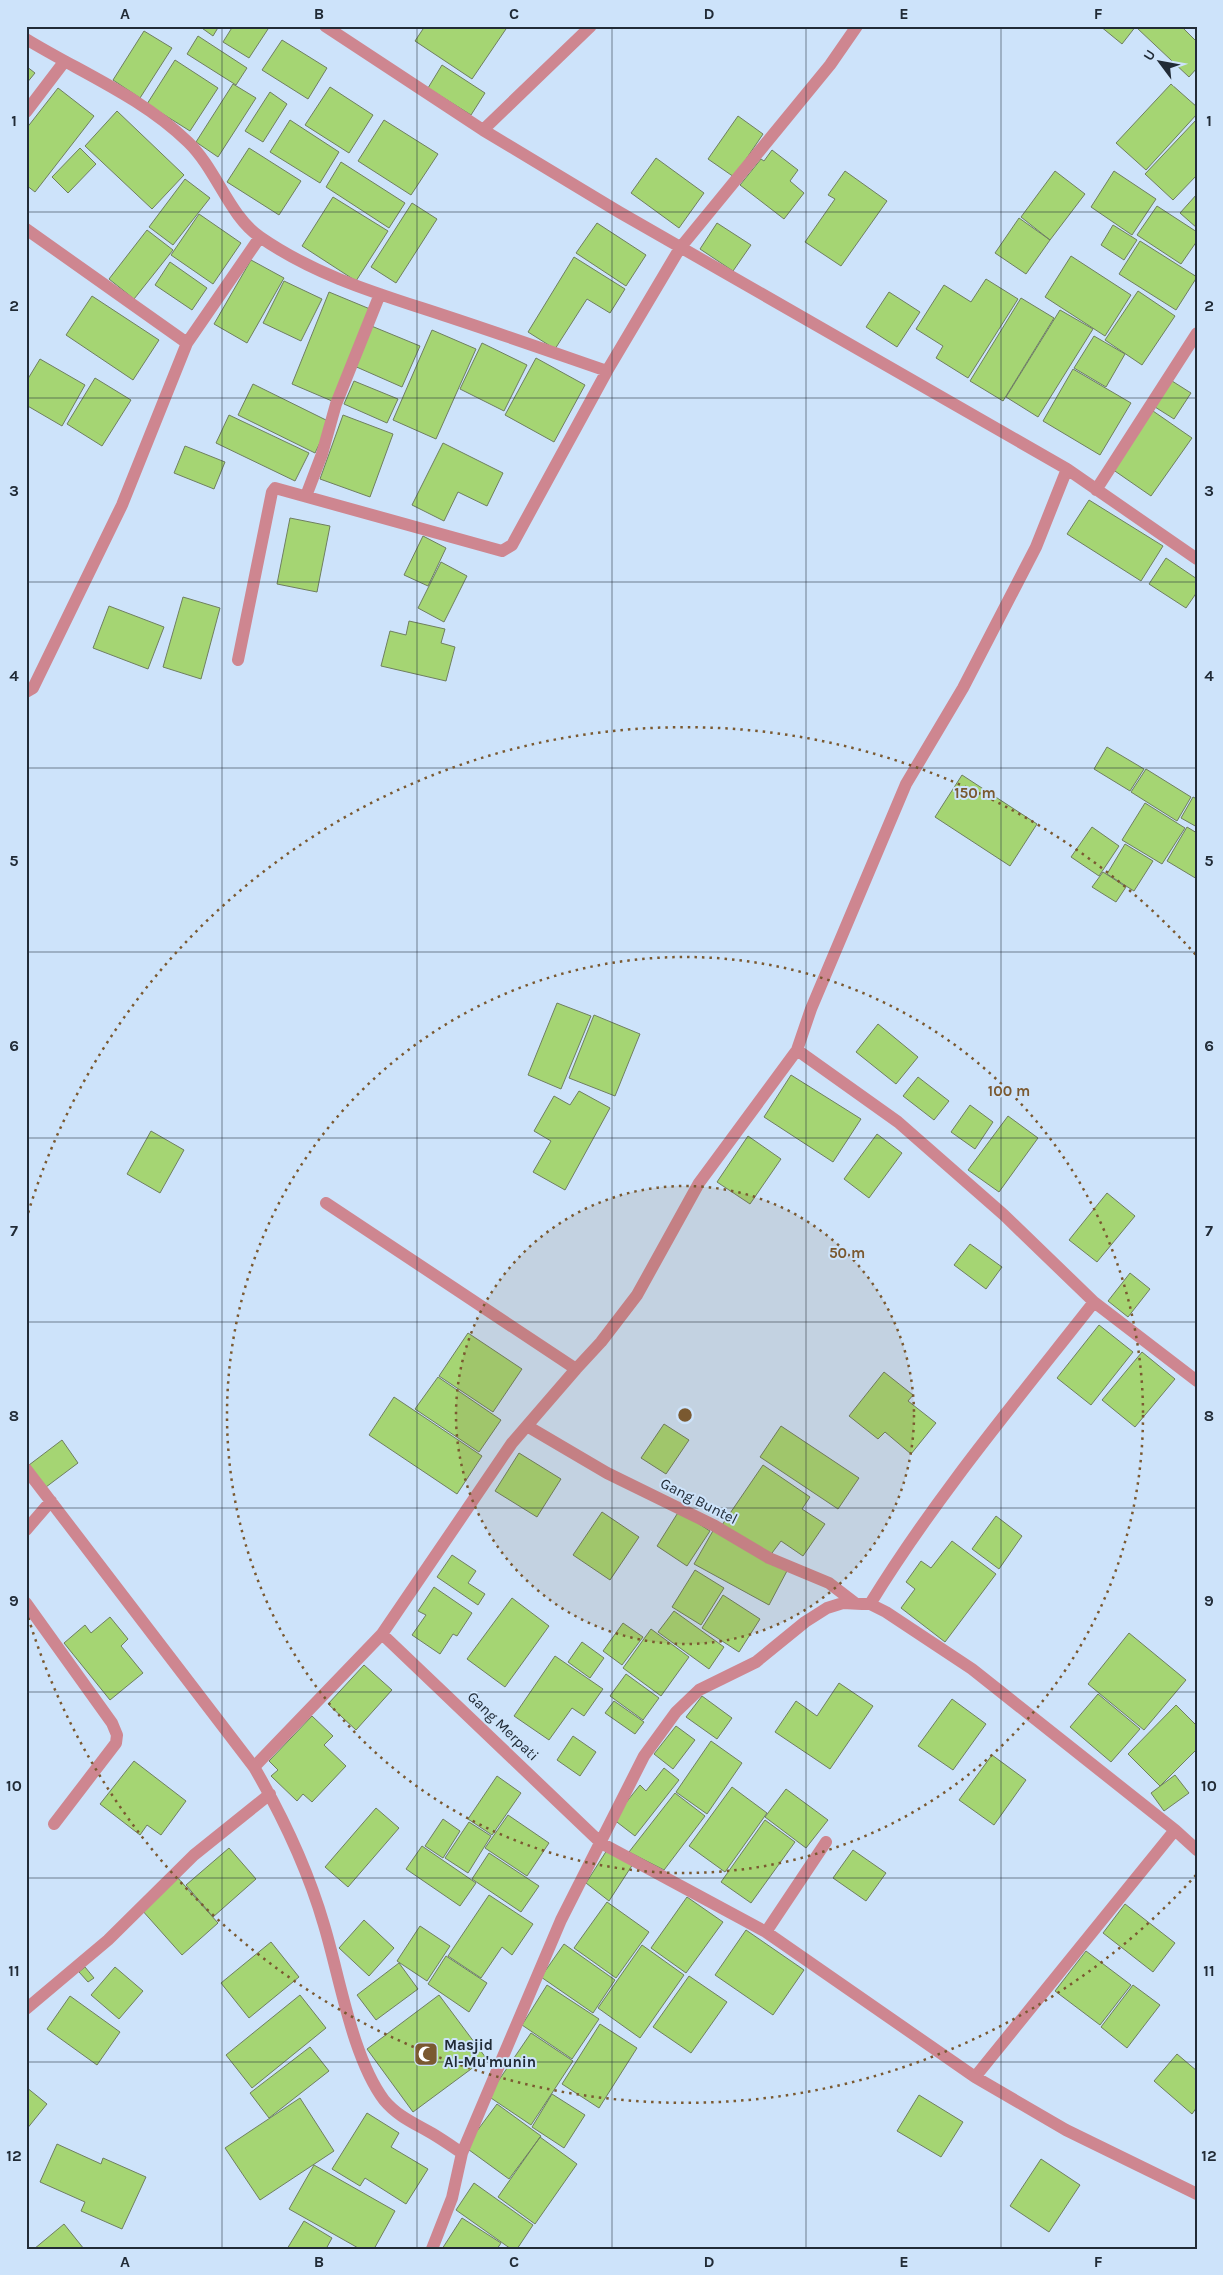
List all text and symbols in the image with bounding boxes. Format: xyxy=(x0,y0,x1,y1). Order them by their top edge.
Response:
text: A xyxy=(120,4,130,23)
text: B xyxy=(314,4,324,23)
text: C xyxy=(509,4,519,23)
text: D xyxy=(704,4,715,23)
text: E xyxy=(899,4,909,23)
text: F xyxy=(1094,4,1103,23)
north arrow xyxy=(1136,38,1186,88)
text: U xyxy=(1140,47,1159,64)
text: 1 xyxy=(11,111,17,130)
text: 1 xyxy=(1206,111,1212,130)
text: 2 xyxy=(9,296,19,315)
text: 2 xyxy=(1204,296,1214,315)
text: 3 xyxy=(9,481,19,500)
text: 3 xyxy=(1204,481,1214,500)
text: 4 xyxy=(9,666,19,685)
text: 4 xyxy=(1204,666,1214,685)
text: 150 m xyxy=(954,784,996,802)
text: 5 xyxy=(9,851,19,870)
text: 5 xyxy=(1204,851,1214,870)
text: 6 xyxy=(9,1036,19,1055)
text: 6 xyxy=(1204,1036,1214,1055)
text: 100 m xyxy=(988,1082,1030,1100)
text: 7 xyxy=(10,1221,18,1240)
text: 7 xyxy=(1205,1221,1213,1240)
text: 50 m xyxy=(829,1244,865,1262)
text: 8 xyxy=(9,1406,19,1425)
centre of rings xyxy=(676,1406,694,1424)
text: 8 xyxy=(1204,1406,1214,1425)
street label: Gang Buntel xyxy=(657,1474,741,1528)
text: 9 xyxy=(9,1591,19,1610)
text: 9 xyxy=(1204,1591,1214,1610)
street label: Gang Merpati xyxy=(464,1688,542,1764)
text: 10 xyxy=(6,1776,22,1795)
text: 10 xyxy=(1201,1776,1217,1795)
text: 11 xyxy=(8,1961,20,1980)
text: 11 xyxy=(1203,1961,1215,1980)
place label: Masjid Al-Mu'munin xyxy=(444,2036,536,2071)
mosque icon: Masjid Al-Mu'munin xyxy=(413,2041,439,2067)
text: 12 xyxy=(6,2146,22,2165)
text: 12 xyxy=(1201,2146,1217,2165)
text: A xyxy=(120,2252,130,2271)
text: B xyxy=(314,2252,324,2271)
text: C xyxy=(509,2252,519,2271)
text: D xyxy=(704,2252,715,2271)
text: E xyxy=(899,2252,909,2271)
text: F xyxy=(1094,2252,1103,2271)

